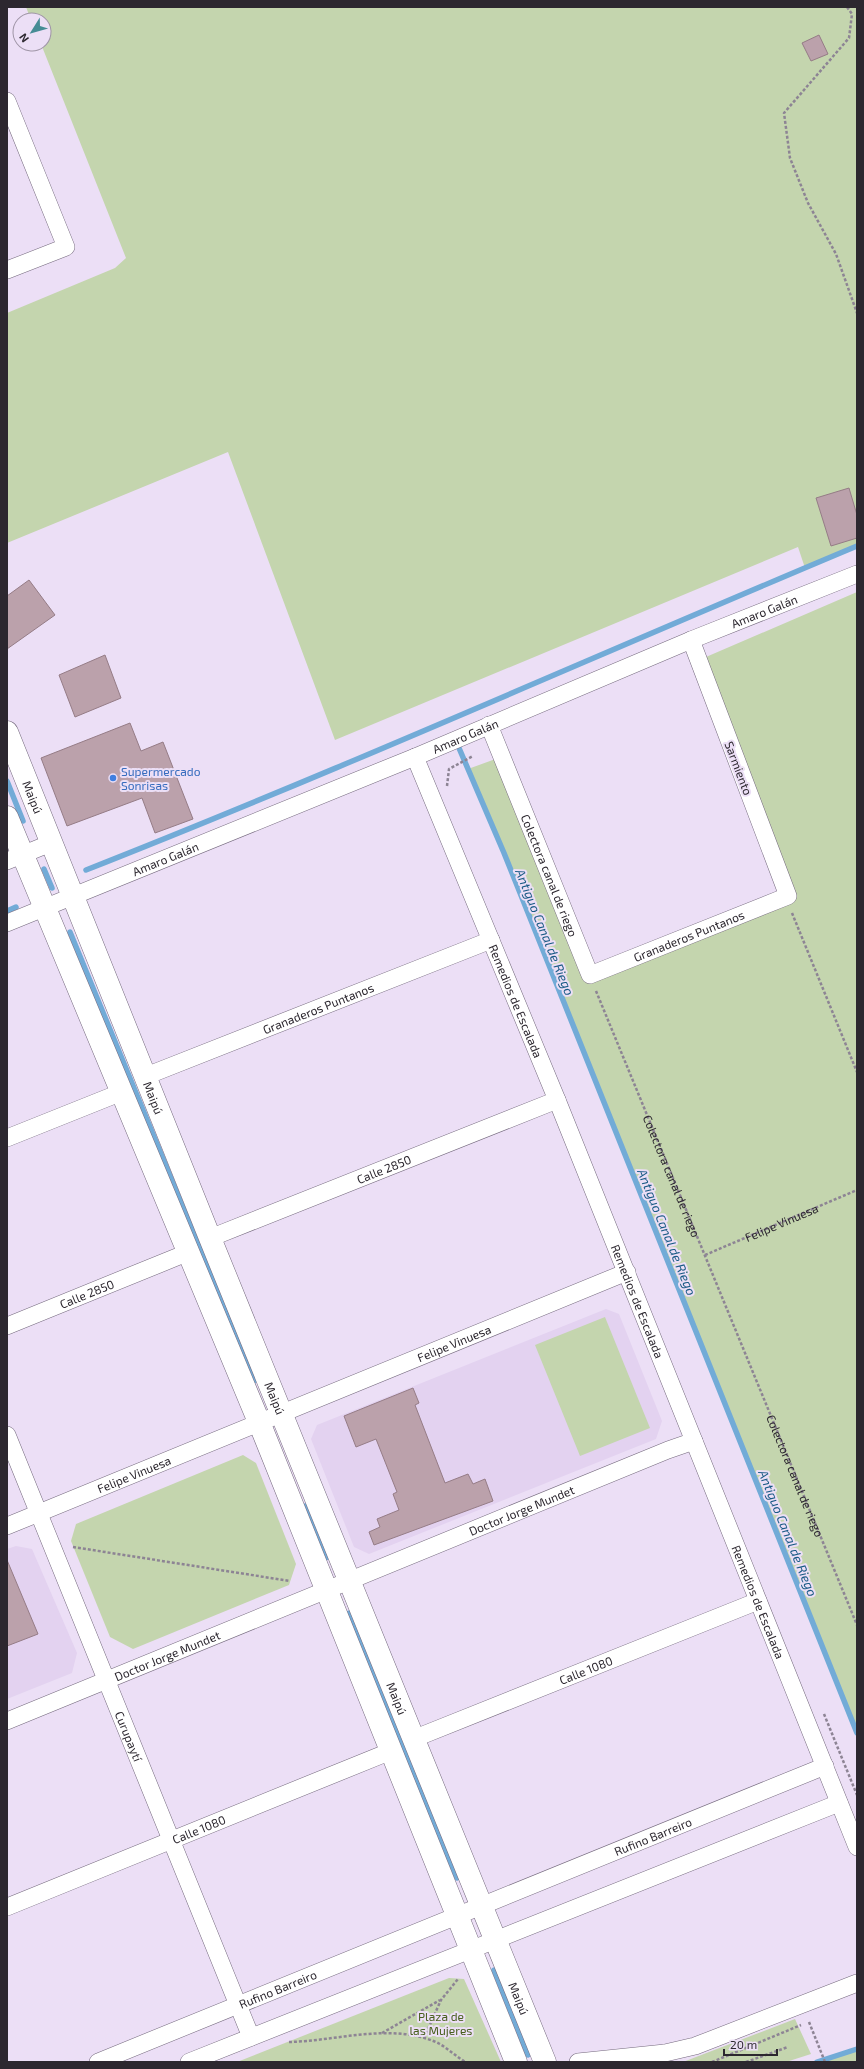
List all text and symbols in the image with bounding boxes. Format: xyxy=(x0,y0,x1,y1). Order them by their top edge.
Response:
north arrow xyxy=(12,12,52,52)
text: N xyxy=(16,31,31,45)
street label: Amaro Galán xyxy=(729,591,799,630)
street label: Amaro Galán xyxy=(430,716,500,756)
street label: Sarmiento xyxy=(722,739,756,797)
place label: Supermercado Sonrisas xyxy=(121,764,201,792)
marker: Supermercado Sonrisas xyxy=(108,773,118,783)
street label: Maipú xyxy=(20,779,46,815)
street label: Colectora canal de riego xyxy=(519,812,581,939)
street label: Amaro Galán xyxy=(130,839,200,878)
water label: Antiguo Canal de Riego xyxy=(512,865,578,998)
street label: Granaderos Puntanos xyxy=(631,907,746,964)
street label: Remedios de Escalada xyxy=(486,942,546,1060)
street label: Granaderos Puntanos xyxy=(261,980,376,1036)
street label: Maipú xyxy=(141,1079,167,1116)
street label: Colectora canal de riego xyxy=(641,1113,704,1239)
street label: Calle 2850 xyxy=(354,1152,413,1186)
water label: Antiguo Canal de Riego xyxy=(634,1165,700,1298)
street label: Felipe Vinuesa xyxy=(743,1201,820,1244)
street label: Remedios de Escalada xyxy=(609,1242,667,1360)
street label: Calle 2850 xyxy=(57,1276,116,1311)
street label: Felipe Vinuesa xyxy=(415,1322,493,1364)
street label: Maipú xyxy=(262,1380,288,1416)
street label: Colectora canal de riego xyxy=(764,1412,827,1539)
street label: Felipe Vinuesa xyxy=(95,1453,173,1495)
water label: Antiguo Canal de Riego xyxy=(755,1466,821,1599)
street label: Doctor Jorge Mundet xyxy=(467,1482,577,1538)
street label: Remedios de Escalada xyxy=(729,1543,788,1661)
street label: Doctor Jorge Mundet xyxy=(112,1627,222,1683)
street label: Calle 1080 xyxy=(557,1653,614,1687)
street label: Maipú xyxy=(384,1680,410,1717)
street label: Curupaytí xyxy=(113,1709,146,1764)
street label: Calle 1080 xyxy=(170,1812,227,1846)
street label: Rufino Barreiro xyxy=(612,1814,694,1858)
street label: Rufino Barreiro xyxy=(237,1967,319,2011)
street label: Maipú xyxy=(506,1980,532,2017)
park label: Plaza de las Mujeres xyxy=(410,2009,472,2038)
scale bar xyxy=(724,2031,777,2057)
text: 20 m xyxy=(730,2037,757,2051)

